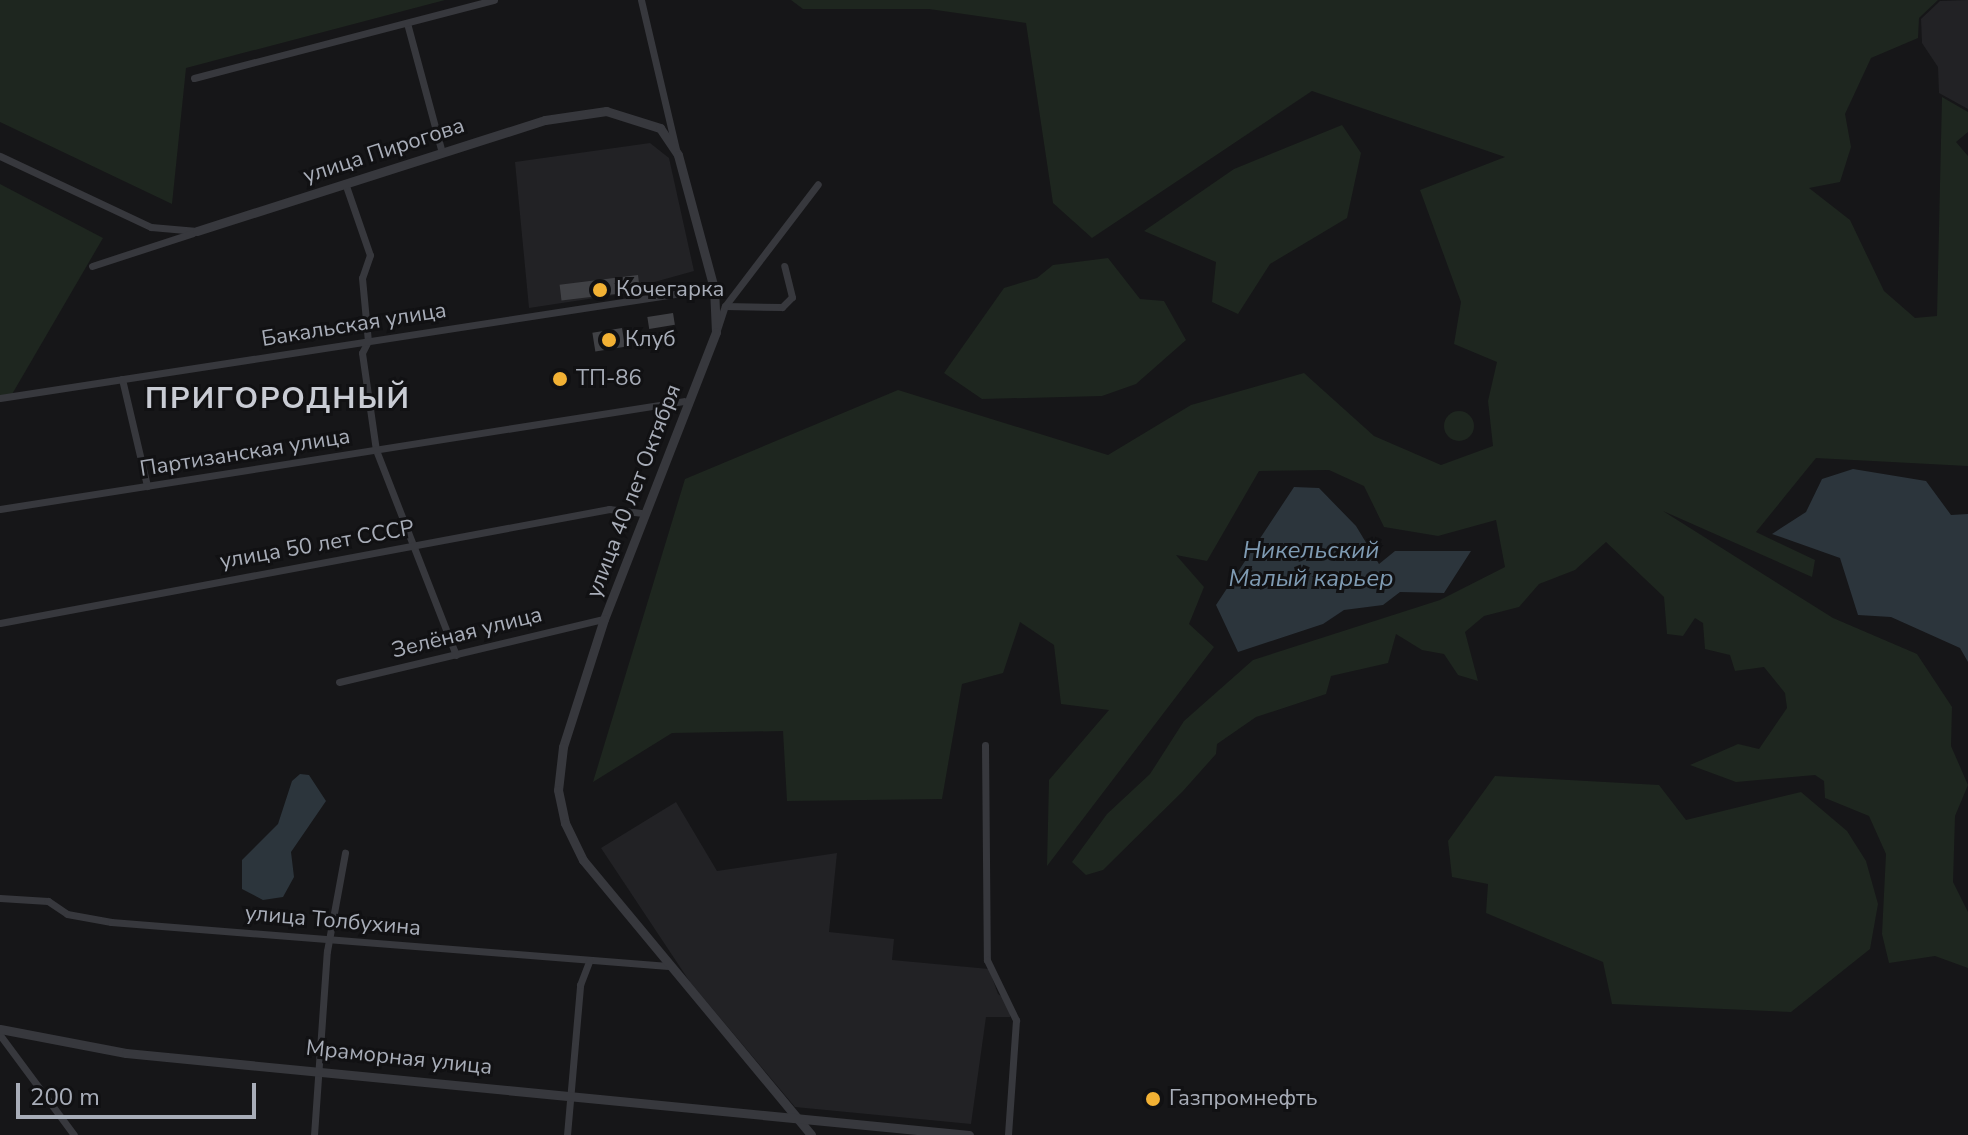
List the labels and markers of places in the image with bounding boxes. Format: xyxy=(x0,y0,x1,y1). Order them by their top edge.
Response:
place label: Кочегарка xyxy=(616,277,724,303)
marker: Кочегарка xyxy=(591,281,609,299)
place label: Клуб xyxy=(625,327,676,353)
marker: Клуб xyxy=(600,331,618,349)
place label: ТП-86 xyxy=(576,366,642,392)
marker: ТП-86 xyxy=(551,370,569,388)
place label: Газпромнефть xyxy=(1169,1086,1317,1112)
marker: Газпромнефть xyxy=(1144,1090,1162,1108)

